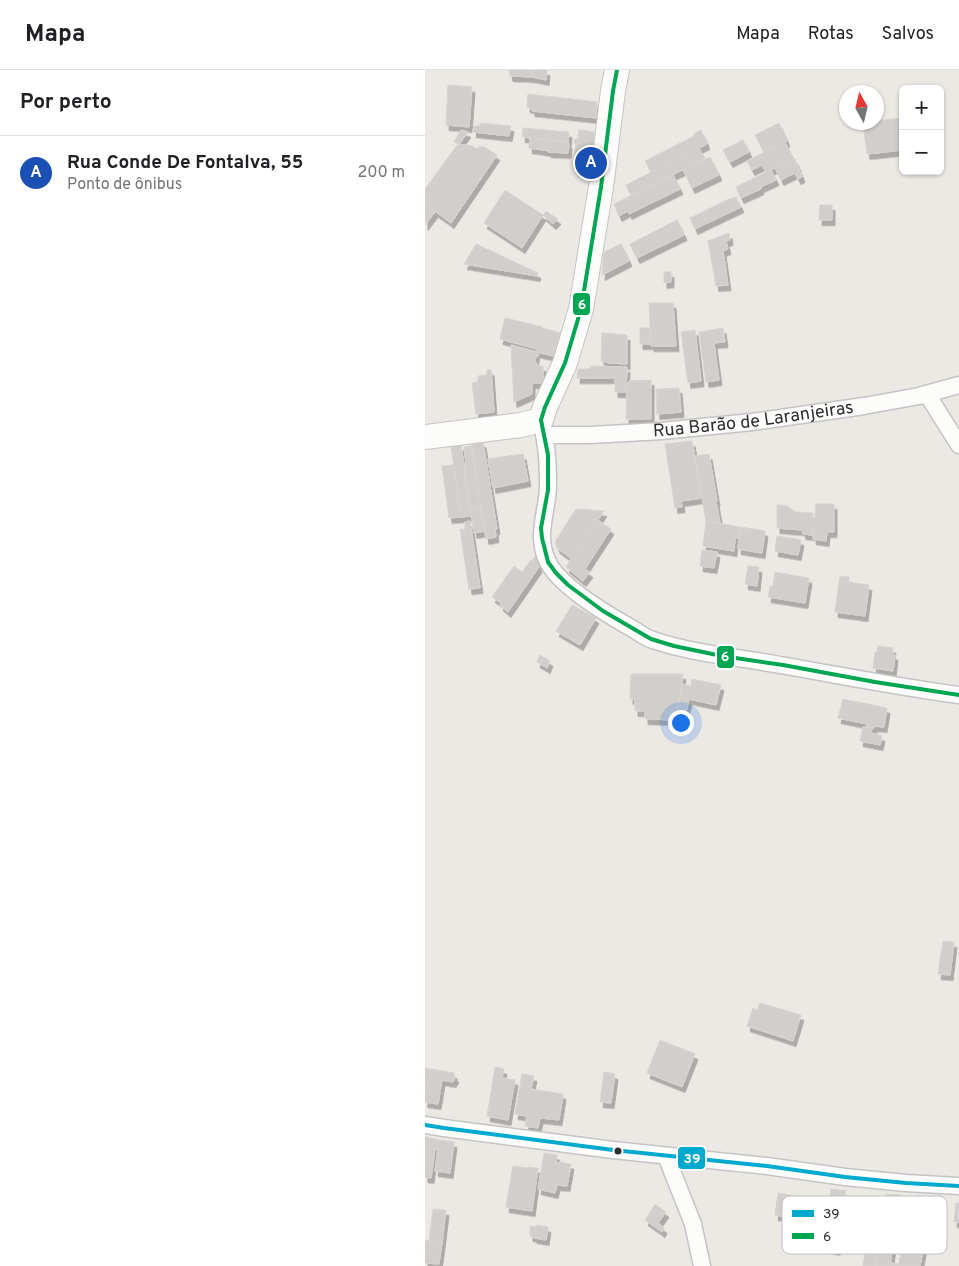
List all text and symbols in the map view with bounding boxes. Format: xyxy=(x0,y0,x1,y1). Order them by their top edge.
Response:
text: Mapa xyxy=(25,20,85,50)
text: Mapa xyxy=(736,23,780,46)
text: Rotas xyxy=(808,23,854,46)
text: Salvos xyxy=(882,23,934,46)
north arrow xyxy=(839,85,884,130)
map controls xyxy=(899,85,944,175)
button: + xyxy=(899,85,944,130)
text: Por perto xyxy=(20,89,112,116)
button: − xyxy=(899,130,944,175)
pin: A xyxy=(575,144,607,182)
text: Rua Conde De Fontalva, 55 xyxy=(67,151,303,175)
text: A xyxy=(30,163,42,183)
text: 200 m xyxy=(357,163,405,183)
text: Ponto de ônibus xyxy=(67,175,182,195)
line badge: 6 xyxy=(572,292,591,316)
text: 6 xyxy=(578,297,586,314)
street label: Rua Barão de Laranjeiras xyxy=(652,396,855,443)
line badge: 6 xyxy=(716,645,735,669)
text: 6 xyxy=(721,649,729,666)
your location xyxy=(668,710,694,736)
unlabelled marker xyxy=(613,1146,623,1156)
line badge: 39 xyxy=(677,1146,706,1170)
text: 39 xyxy=(684,1151,700,1168)
legend xyxy=(782,1196,947,1254)
text: 39 xyxy=(823,1206,840,1223)
text: 6 xyxy=(823,1229,831,1246)

